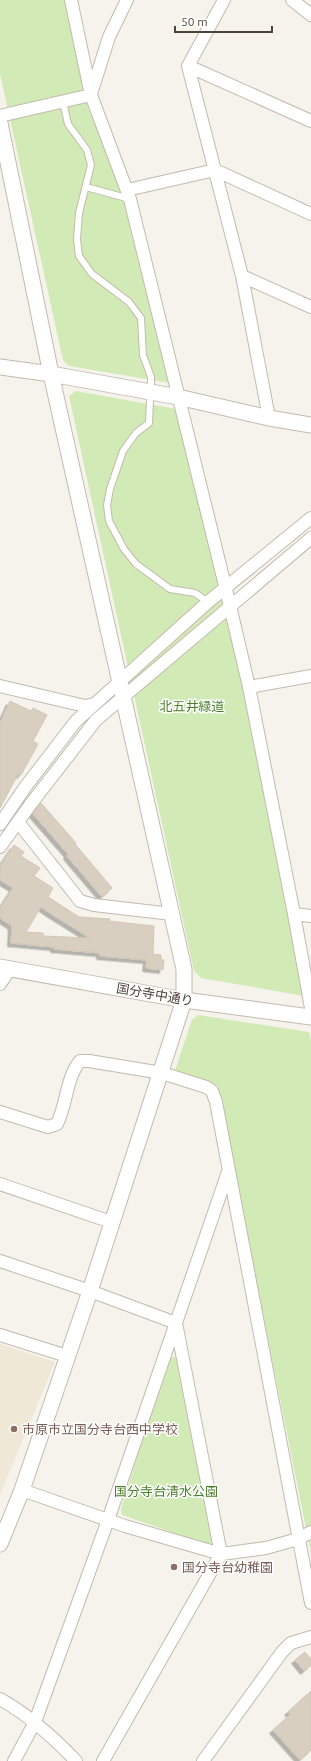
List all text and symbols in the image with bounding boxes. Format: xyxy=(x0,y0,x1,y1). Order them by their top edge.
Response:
scale bar xyxy=(175,8,272,34)
text: 50 m xyxy=(181,15,208,28)
park label: 北五井緑道 xyxy=(159,699,225,713)
street label: 国分寺中通り xyxy=(115,980,195,1008)
place label: 市原市立国分寺台西中学校 xyxy=(22,1422,178,1436)
marker: 市原市立国分寺台西中学校 xyxy=(9,1424,19,1434)
park label: 国分寺台清水公園 xyxy=(114,1484,218,1498)
place label: 国分寺台幼稚園 xyxy=(182,1560,273,1574)
marker: 国分寺台幼稚園 xyxy=(169,1562,179,1572)

